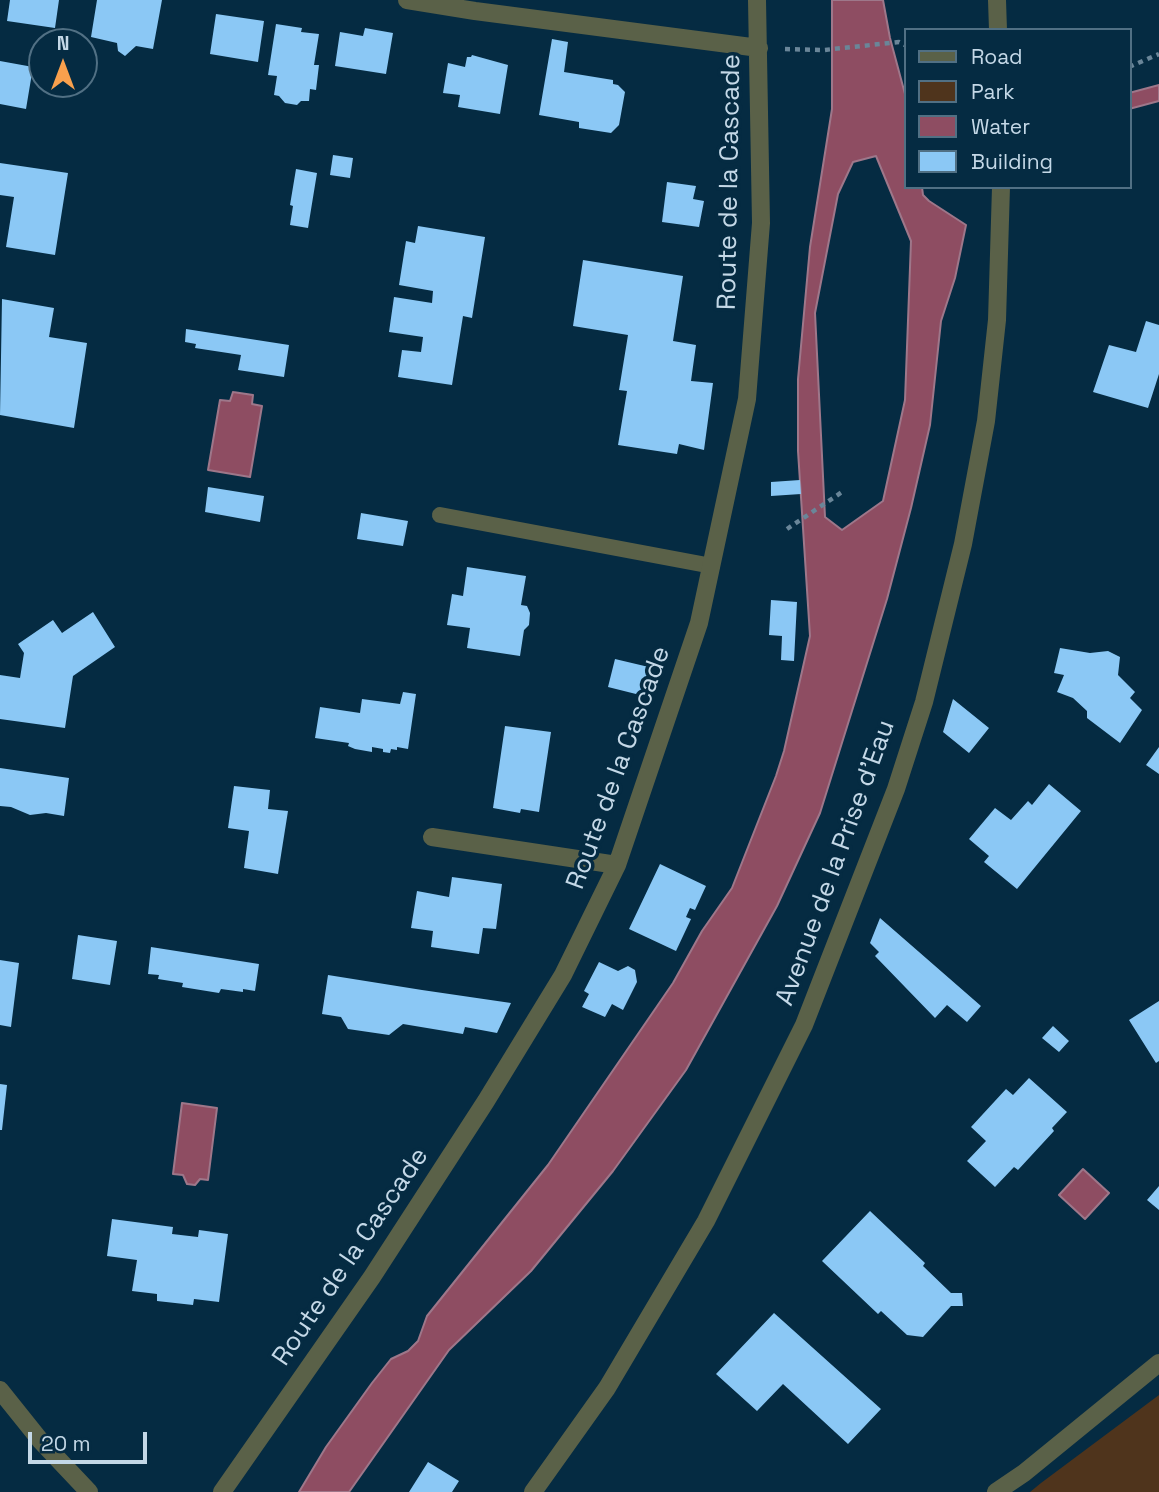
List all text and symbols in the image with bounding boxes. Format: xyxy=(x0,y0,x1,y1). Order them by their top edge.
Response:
north arrow xyxy=(28,28,98,98)
legend xyxy=(904,28,1131,189)
text: N xyxy=(57,31,69,56)
text: Road xyxy=(971,43,1023,70)
street label: Route de la Cascade xyxy=(712,54,748,310)
text: Park xyxy=(971,78,1015,105)
text: Water xyxy=(971,113,1030,140)
text: Building xyxy=(971,148,1053,175)
street label: Route de la Cascade xyxy=(561,642,677,894)
street label: Avenue de la Prise d'Eau xyxy=(770,716,902,1010)
street label: Route de la Cascade xyxy=(266,1142,436,1372)
scale bar xyxy=(32,1418,150,1462)
text: 20 m xyxy=(41,1430,91,1457)

